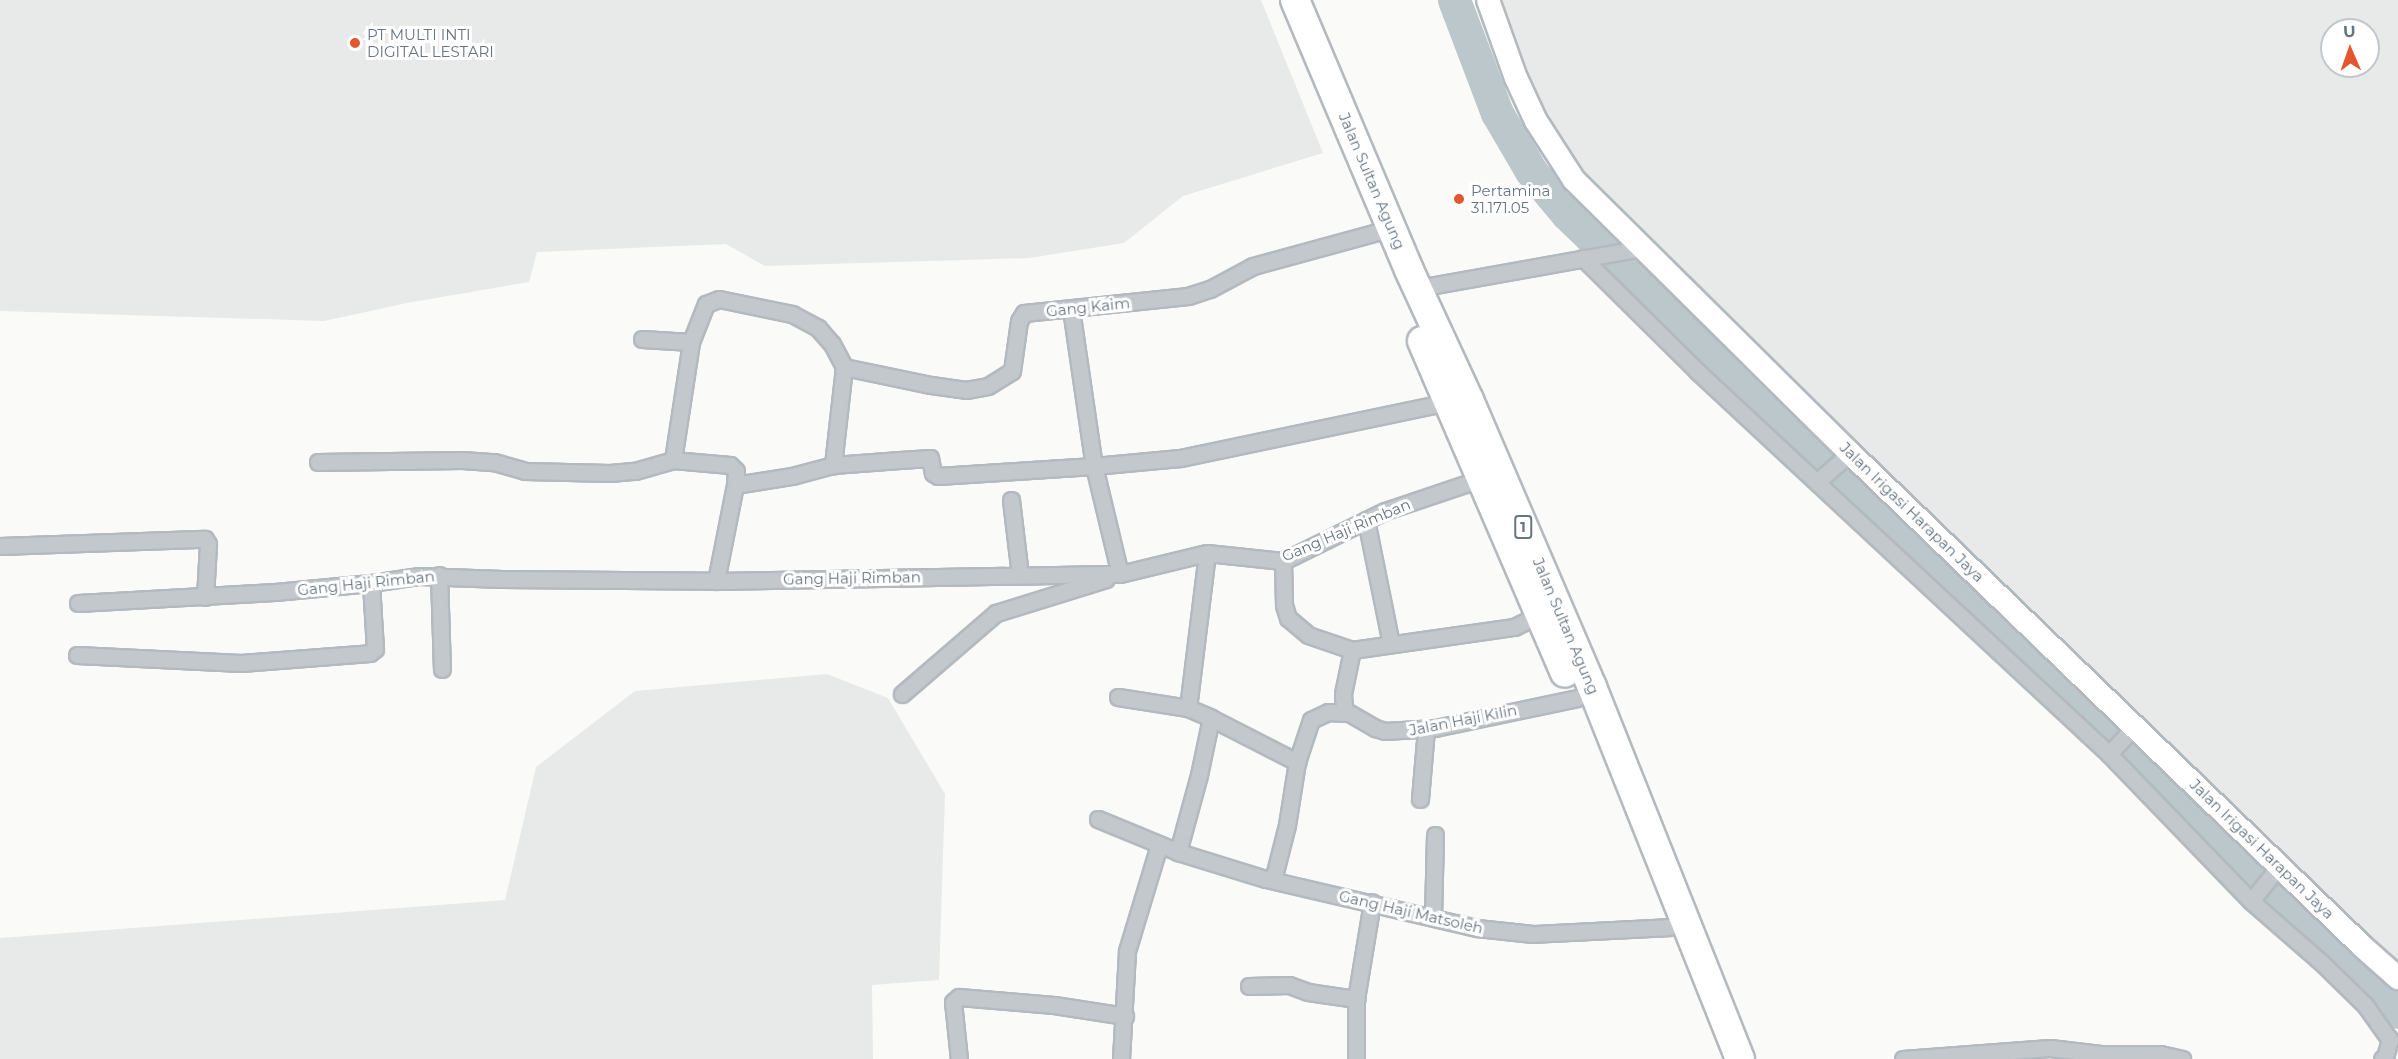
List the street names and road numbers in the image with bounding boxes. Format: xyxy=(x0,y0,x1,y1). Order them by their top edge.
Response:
street label: Jalan Sultan Agung xyxy=(1335,110,1409,252)
street label: Gang Kaim xyxy=(1045,294,1131,320)
street label: Jalan Irigasi Harapan Jaya xyxy=(1836,438,1988,586)
street label: Gang Haji Rimban xyxy=(1279,495,1413,565)
road number: 1 xyxy=(1514,516,1532,538)
street label: Jalan Sultan Agung xyxy=(1529,555,1603,697)
street label: Gang Haji Rimban xyxy=(297,567,435,599)
street label: Gang Haji Rimban xyxy=(783,568,921,588)
street label: Jalan Haji Kilin xyxy=(1408,701,1518,739)
street label: Jalan Irigasi Harapan Jaya xyxy=(2186,775,2338,923)
street label: Gang Haji Matsoleh xyxy=(1337,887,1485,937)

